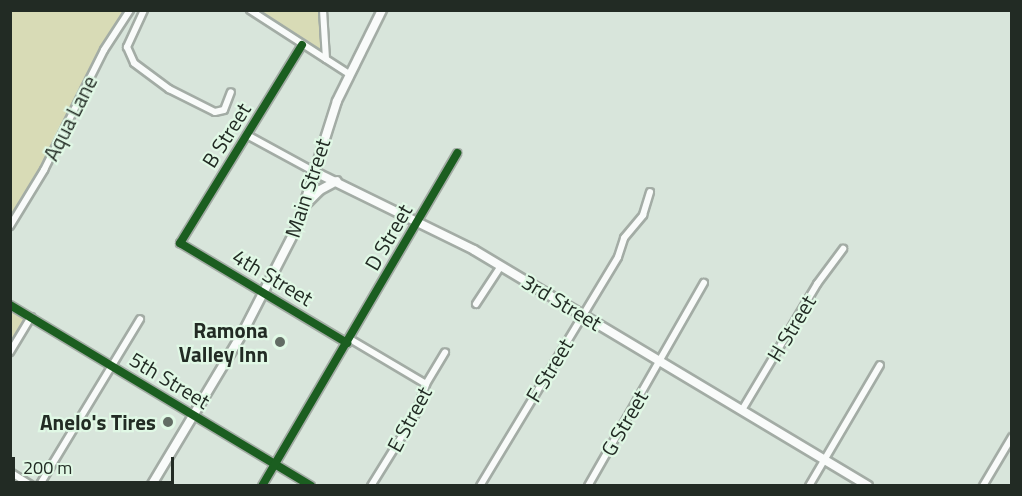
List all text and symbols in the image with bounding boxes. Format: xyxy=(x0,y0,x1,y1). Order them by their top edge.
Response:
street label: Aqua Lane xyxy=(38,71,102,165)
street label: B Street xyxy=(196,98,256,172)
street label: Main Street xyxy=(279,135,335,241)
street label: D Street xyxy=(359,199,417,275)
street label: 4th Street xyxy=(228,243,318,311)
street label: 3rd Street xyxy=(518,268,606,336)
street label: H Street xyxy=(761,290,821,366)
place label: Ramona Valley Inn xyxy=(179,317,268,367)
street label: F Street xyxy=(520,334,578,406)
marker: Ramona Valley Inn xyxy=(273,335,287,349)
street label: 5th Street xyxy=(125,346,215,414)
street label: E Street xyxy=(381,382,437,456)
street label: G Street xyxy=(595,386,653,460)
place label: Anelo's Tires xyxy=(40,409,156,435)
marker: Anelo's Tires xyxy=(161,415,175,429)
scale bar xyxy=(15,445,177,483)
text: 200 m xyxy=(23,454,72,481)

